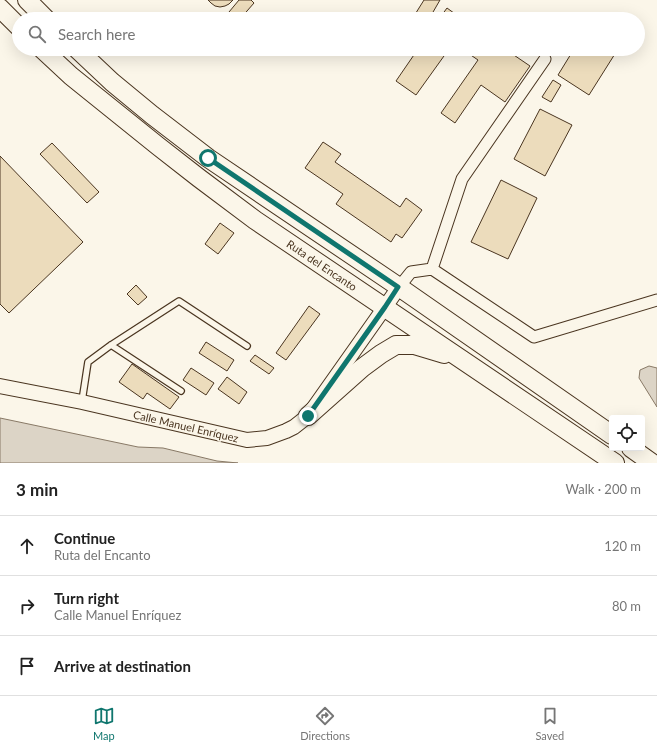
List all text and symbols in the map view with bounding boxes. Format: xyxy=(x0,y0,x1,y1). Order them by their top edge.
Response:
search box xyxy=(12,12,645,56)
icon: search xyxy=(26,23,48,45)
text: Search here xyxy=(58,25,135,43)
route start xyxy=(199,149,217,167)
street label: Ruta del Encanto xyxy=(285,237,359,293)
route end xyxy=(299,407,317,425)
street label: Calle Manuel Enríquez xyxy=(132,408,240,444)
map controls xyxy=(609,415,645,451)
button: locate xyxy=(609,415,645,451)
text: 3 min xyxy=(16,479,58,500)
text: Walk · 200 m xyxy=(565,481,641,497)
text: Continue xyxy=(54,529,115,547)
icon: ahead xyxy=(16,535,38,557)
text: 120 m xyxy=(604,538,641,554)
text: Ruta del Encanto xyxy=(54,547,151,563)
text: Turn right xyxy=(54,589,119,607)
icon: right xyxy=(16,595,38,617)
text: 80 m xyxy=(612,598,641,614)
text: Calle Manuel Enríquez xyxy=(54,607,181,623)
icon: arrive xyxy=(16,655,38,677)
text: Arrive at destination xyxy=(54,657,191,675)
tab: Map xyxy=(93,705,115,742)
tab: Directions xyxy=(300,705,350,742)
tab: Saved xyxy=(535,705,564,742)

